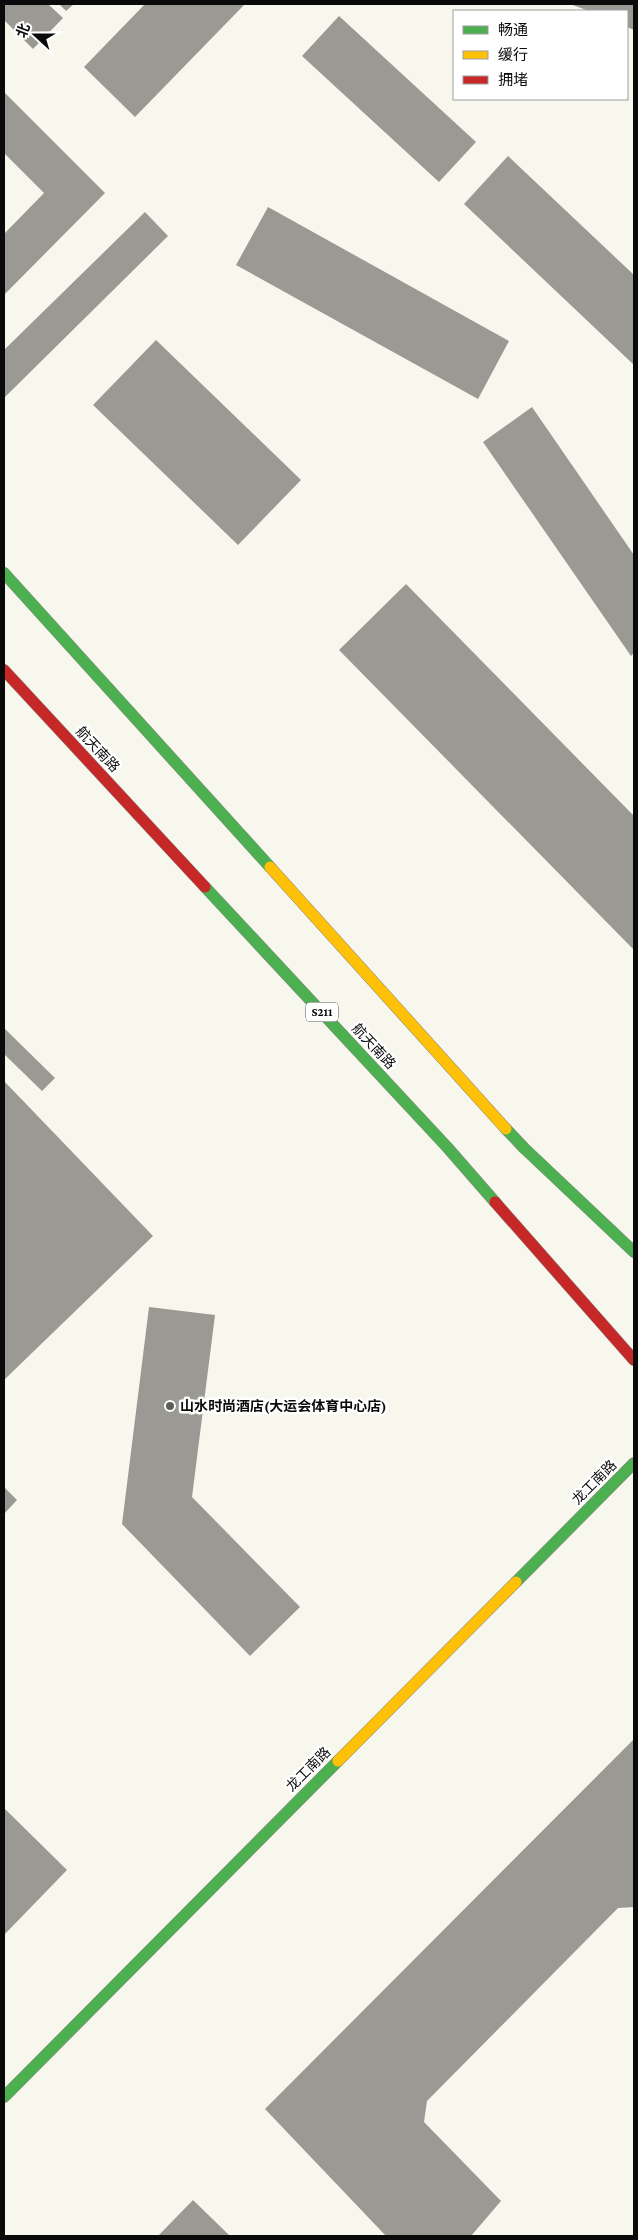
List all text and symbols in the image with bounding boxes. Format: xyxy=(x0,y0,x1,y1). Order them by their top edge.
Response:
north arrow xyxy=(10,10,60,60)
legend xyxy=(453,10,628,100)
text: 北 xyxy=(13,21,33,40)
text: 畅通 xyxy=(498,22,528,38)
text: 缓行 xyxy=(498,47,528,63)
text: 拥堵 xyxy=(498,72,528,88)
street label: 航天南路 xyxy=(73,723,123,775)
road number: S211 xyxy=(306,1002,338,1022)
street label: 航天南路 xyxy=(349,1020,399,1072)
place label: 山水时尚酒店(大运会体育中心店) xyxy=(180,1398,387,1415)
marker: 山水时尚酒店(大运会体育中心店) xyxy=(164,1400,176,1412)
street label: 龙工南路 xyxy=(569,1457,619,1507)
street label: 龙工南路 xyxy=(283,1744,333,1794)

